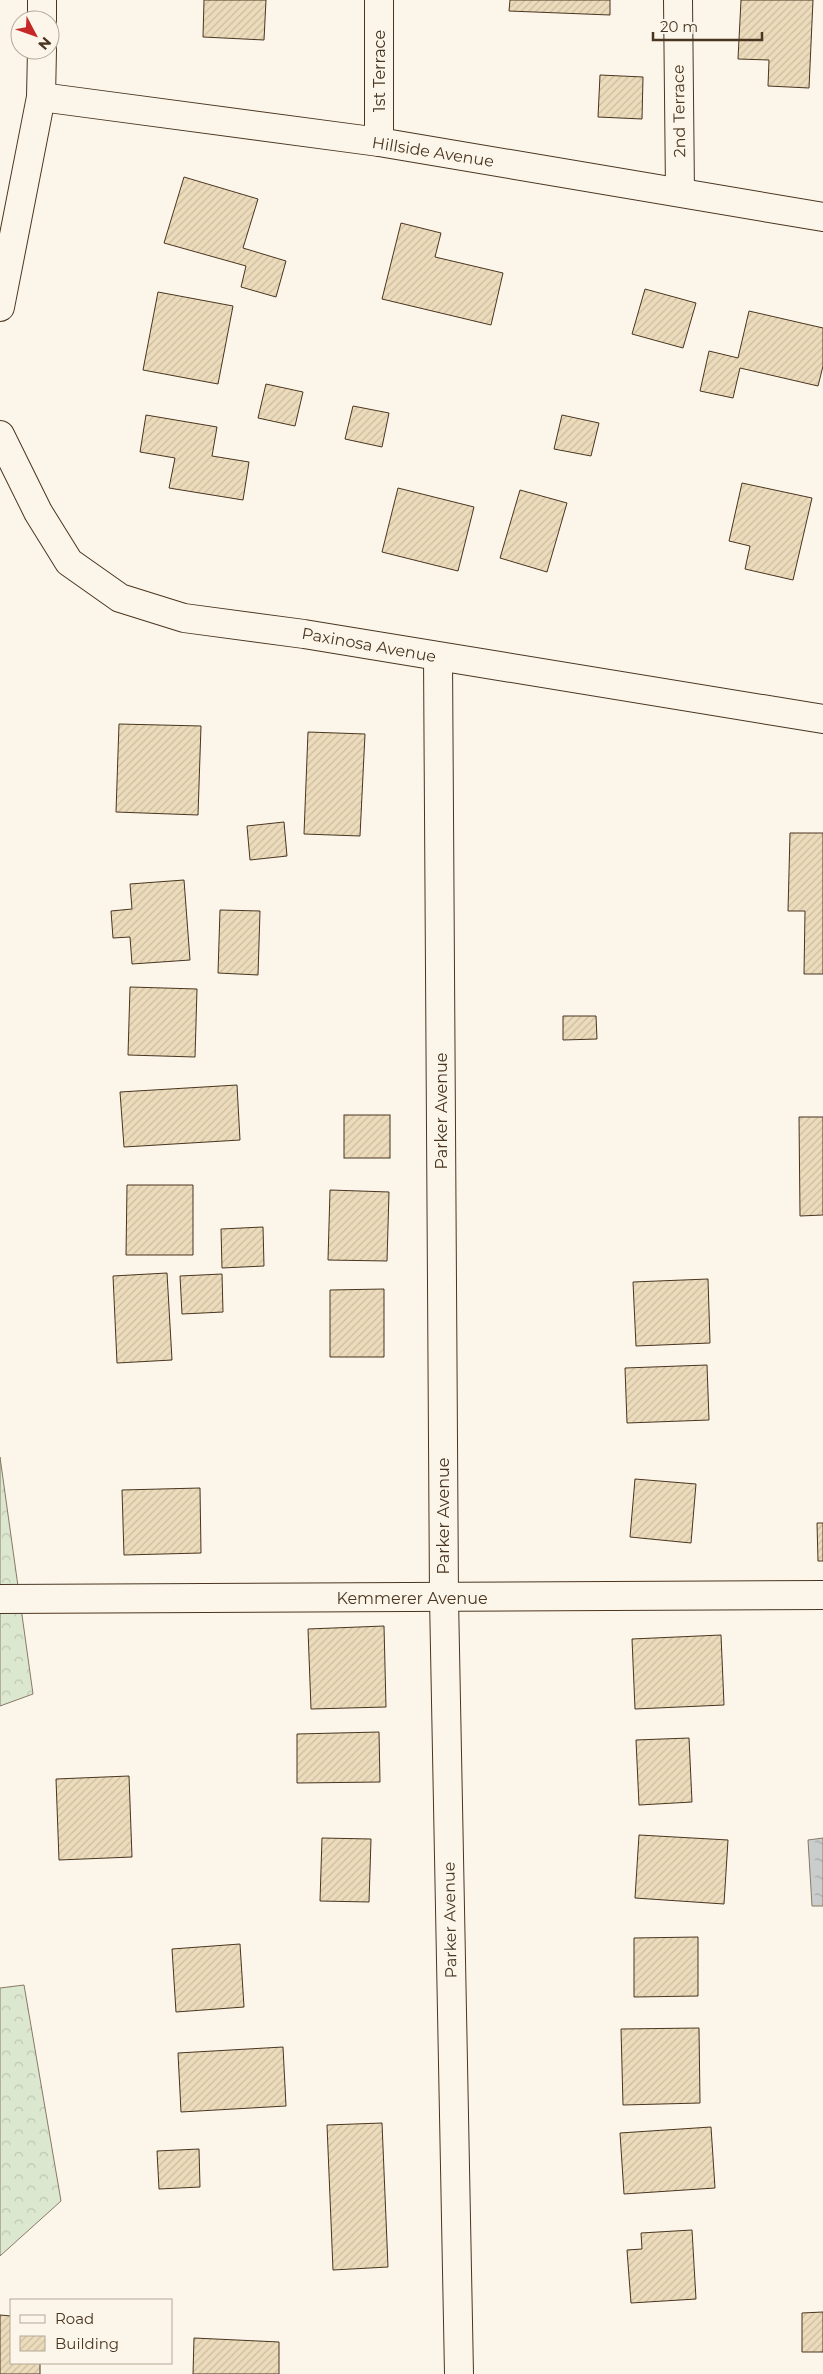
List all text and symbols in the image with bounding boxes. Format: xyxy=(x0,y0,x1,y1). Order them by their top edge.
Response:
north arrow xyxy=(10,10,60,60)
scale bar xyxy=(653,10,762,42)
text: 20 m xyxy=(660,17,698,36)
street label: 1st Terrace xyxy=(370,30,389,112)
text: N xyxy=(34,33,55,54)
street label: 2nd Terrace xyxy=(669,64,689,158)
street label: Hillside Avenue xyxy=(371,133,495,171)
street label: Paxinosa Avenue xyxy=(300,624,438,666)
street label: Parker Avenue xyxy=(432,1053,451,1169)
street label: Parker Avenue xyxy=(434,1458,453,1574)
street label: Kemmerer Avenue xyxy=(336,1589,488,1608)
street label: Parker Avenue xyxy=(439,1861,461,1979)
legend xyxy=(10,2299,172,2364)
text: Road xyxy=(55,2309,94,2328)
text: Building xyxy=(55,2334,119,2353)

